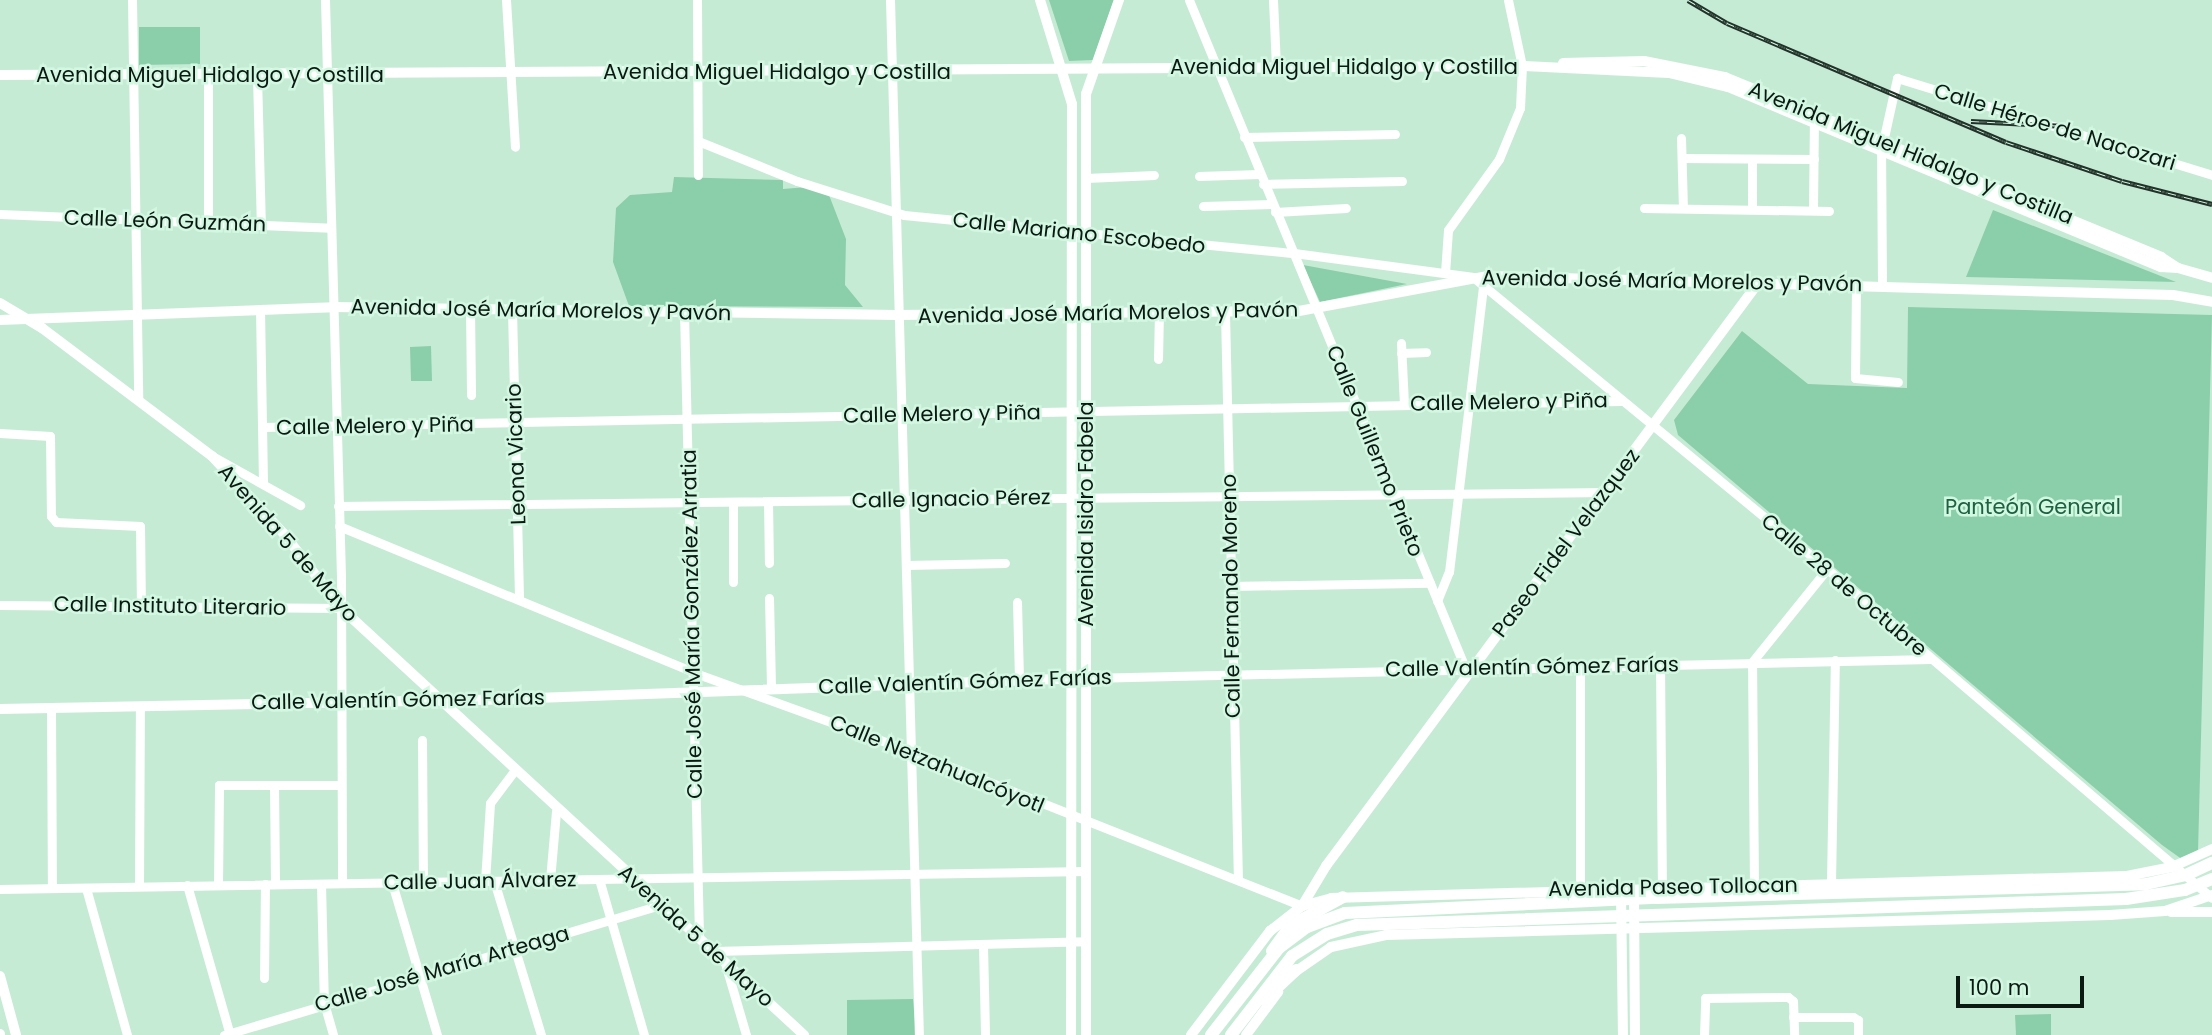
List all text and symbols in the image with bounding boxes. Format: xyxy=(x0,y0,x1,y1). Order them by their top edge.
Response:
street label: Avenida Miguel Hidalgo y Costilla xyxy=(1170,54,1518,80)
street label: Avenida Miguel Hidalgo y Costilla xyxy=(603,59,951,85)
street label: Avenida Miguel Hidalgo y Costilla xyxy=(36,62,384,88)
street label: Avenida Miguel Hidalgo y Costilla xyxy=(1745,76,2077,230)
street label: Calle Héroe de Nacozari xyxy=(1931,78,2179,176)
street label: Calle León Guzmán xyxy=(63,205,267,237)
street label: Calle Mariano Escobedo xyxy=(951,207,1207,259)
street label: Avenida José María Morelos y Pavón xyxy=(1481,265,1863,297)
street label: Avenida José María Morelos y Pavón xyxy=(350,294,732,326)
street label: Avenida José María Morelos y Pavón xyxy=(917,297,1299,329)
street label: Calle Guillermo Prieto xyxy=(1321,342,1429,560)
street label: Leona Vicario xyxy=(501,383,531,525)
street label: Calle Melero y Piña xyxy=(1410,388,1608,416)
street label: Calle Melero y Piña xyxy=(843,400,1041,428)
street label: Avenida Isidro Fabela xyxy=(1073,401,1099,627)
street label: Calle Melero y Piña xyxy=(276,412,474,440)
street label: Paseo Fidel Velazquez xyxy=(1487,444,1645,642)
street label: Calle José María González Arratia xyxy=(676,449,708,799)
street label: Avenida 5 de Mayo xyxy=(213,459,363,627)
street label: Calle Fernando Moreno xyxy=(1216,474,1246,718)
street label: Calle Ignacio Pérez xyxy=(851,485,1051,513)
park label: Panteón General xyxy=(1945,494,2121,520)
street label: Calle 28 de Octubre xyxy=(1756,508,1932,662)
street label: Calle Instituto Literario xyxy=(53,591,287,621)
street label: Calle Valentín Gómez Farías xyxy=(1385,652,1679,682)
street label: Calle Valentín Gómez Farías xyxy=(818,664,1112,700)
street label: Calle Valentín Gómez Farías xyxy=(251,685,545,715)
street label: Calle Netzahualcóyotl xyxy=(826,709,1048,819)
street label: Avenida 5 de Mayo xyxy=(613,859,779,1013)
street label: Calle Juan Álvarez xyxy=(383,867,577,895)
street label: Avenida Paseo Tollocan xyxy=(1548,872,1798,902)
street label: Calle José María Arteaga xyxy=(312,921,572,1017)
scale bar xyxy=(1960,962,2088,1006)
text: 100 m xyxy=(1969,973,2029,1002)

